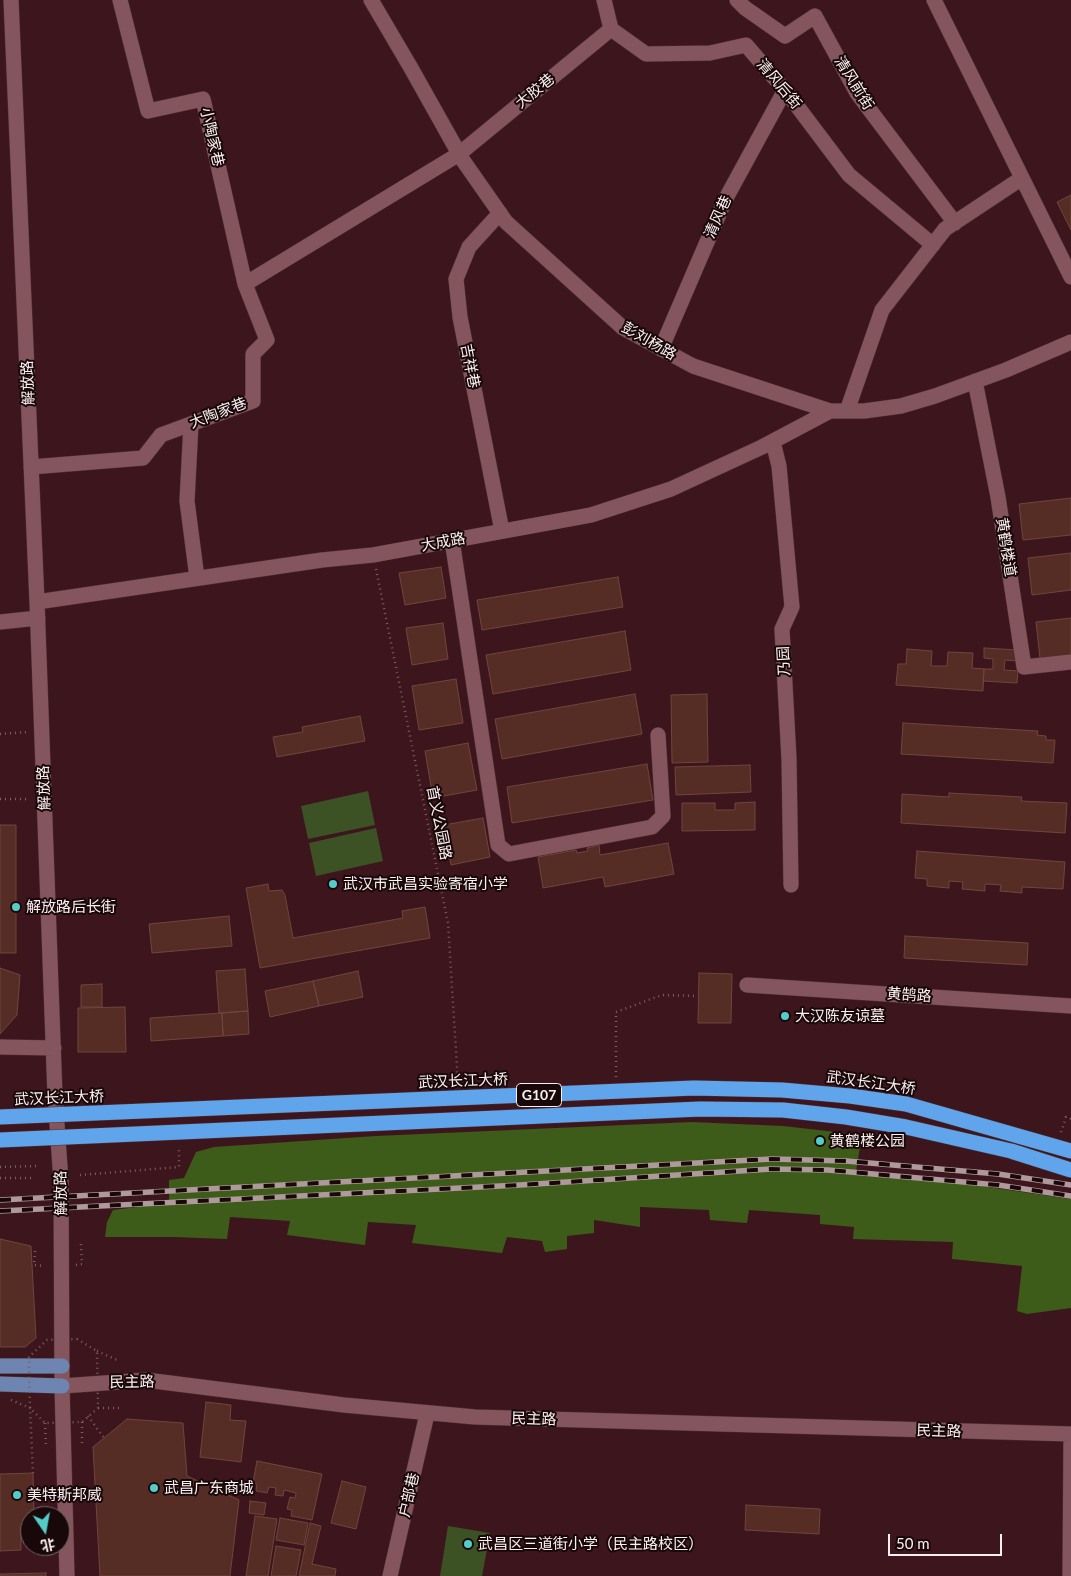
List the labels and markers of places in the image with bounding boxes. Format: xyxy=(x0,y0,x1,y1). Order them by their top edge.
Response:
place label: 武汉市武昌实验寄宿小学 xyxy=(343,875,508,893)
marker: 武汉市武昌实验寄宿小学 xyxy=(327,878,339,890)
place label: 解放路后长街 xyxy=(26,898,116,916)
marker: 解放路后长街 xyxy=(10,901,22,913)
place label: 大汉陈友谅墓 xyxy=(795,1007,885,1025)
marker: 大汉陈友谅墓 xyxy=(779,1010,791,1022)
place label: 黄鹤楼公园 xyxy=(830,1132,905,1150)
marker: 黄鹤楼公园 xyxy=(814,1135,826,1147)
place label: 武昌广东商城 xyxy=(164,1479,254,1497)
marker: 武昌广东商城 xyxy=(148,1482,160,1494)
place label: 美特斯邦威 xyxy=(27,1486,102,1504)
marker: 美特斯邦威 xyxy=(11,1489,23,1501)
place label: 武昌区三道街小学（民主路校区） xyxy=(478,1535,703,1553)
marker: 武昌区三道街小学（民主路校区） xyxy=(462,1538,474,1550)

